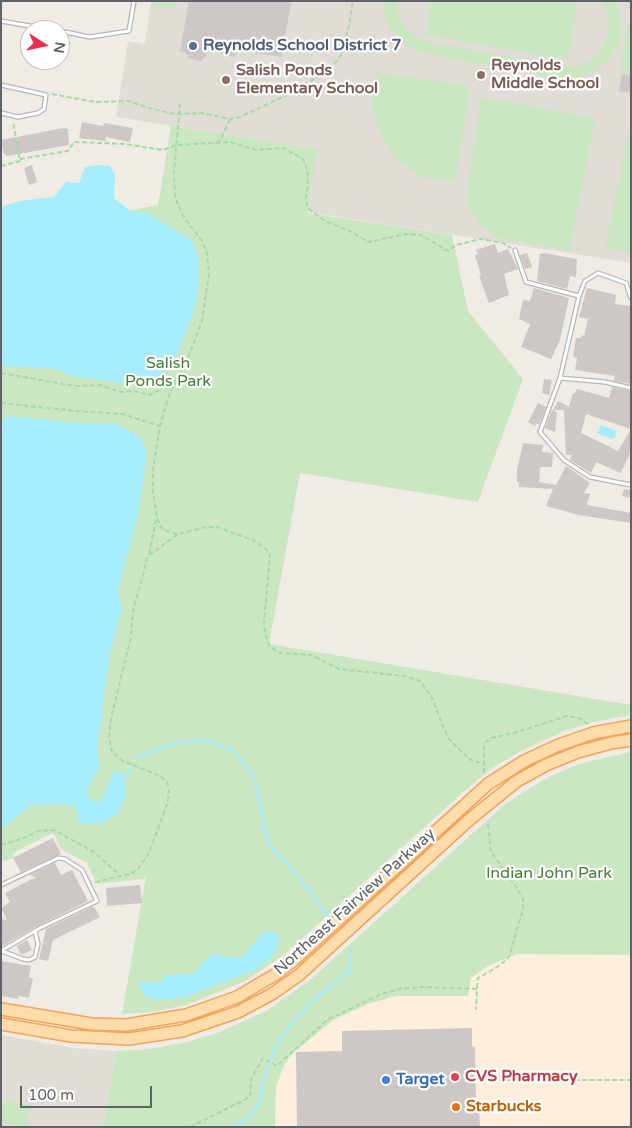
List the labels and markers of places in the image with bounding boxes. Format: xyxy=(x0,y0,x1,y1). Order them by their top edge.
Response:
place label: Reynolds School District 7 xyxy=(203,36,402,56)
marker: Reynolds School District 7 xyxy=(187,40,199,52)
place label: Reynolds Middle School xyxy=(491,56,599,94)
place label: Salish Ponds Elementary School xyxy=(236,61,378,99)
marker: Reynolds Middle School xyxy=(475,69,487,81)
marker: Salish Ponds Elementary School xyxy=(220,74,232,86)
place label: CVS Pharmacy xyxy=(465,1067,577,1087)
place label: Target xyxy=(396,1070,445,1090)
marker: CVS Pharmacy xyxy=(449,1071,461,1083)
marker: Target xyxy=(380,1074,392,1086)
place label: Starbucks xyxy=(466,1097,541,1117)
marker: Starbucks xyxy=(450,1101,462,1113)

